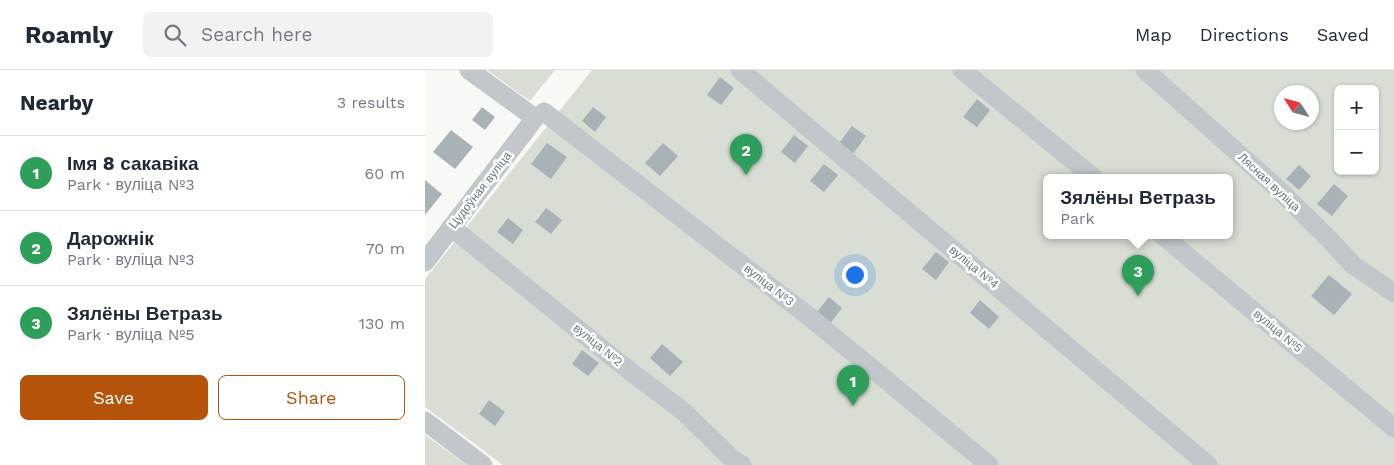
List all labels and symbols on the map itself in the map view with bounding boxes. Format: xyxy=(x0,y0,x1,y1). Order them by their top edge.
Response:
north arrow xyxy=(1274,85,1319,130)
pin: 2 xyxy=(730,134,762,175)
street label: Цудоўная вуліца xyxy=(446,149,514,231)
street label: Лясная вуліца xyxy=(1235,150,1303,214)
street label: вуліца №4 xyxy=(947,242,1001,292)
pin: 3 xyxy=(1122,255,1154,296)
street label: вуліца №3 xyxy=(741,261,797,309)
your location xyxy=(842,262,868,288)
street label: вуліца №5 xyxy=(1251,307,1305,355)
street label: вуліца №2 xyxy=(571,321,625,369)
pin: 1 xyxy=(837,365,869,406)

